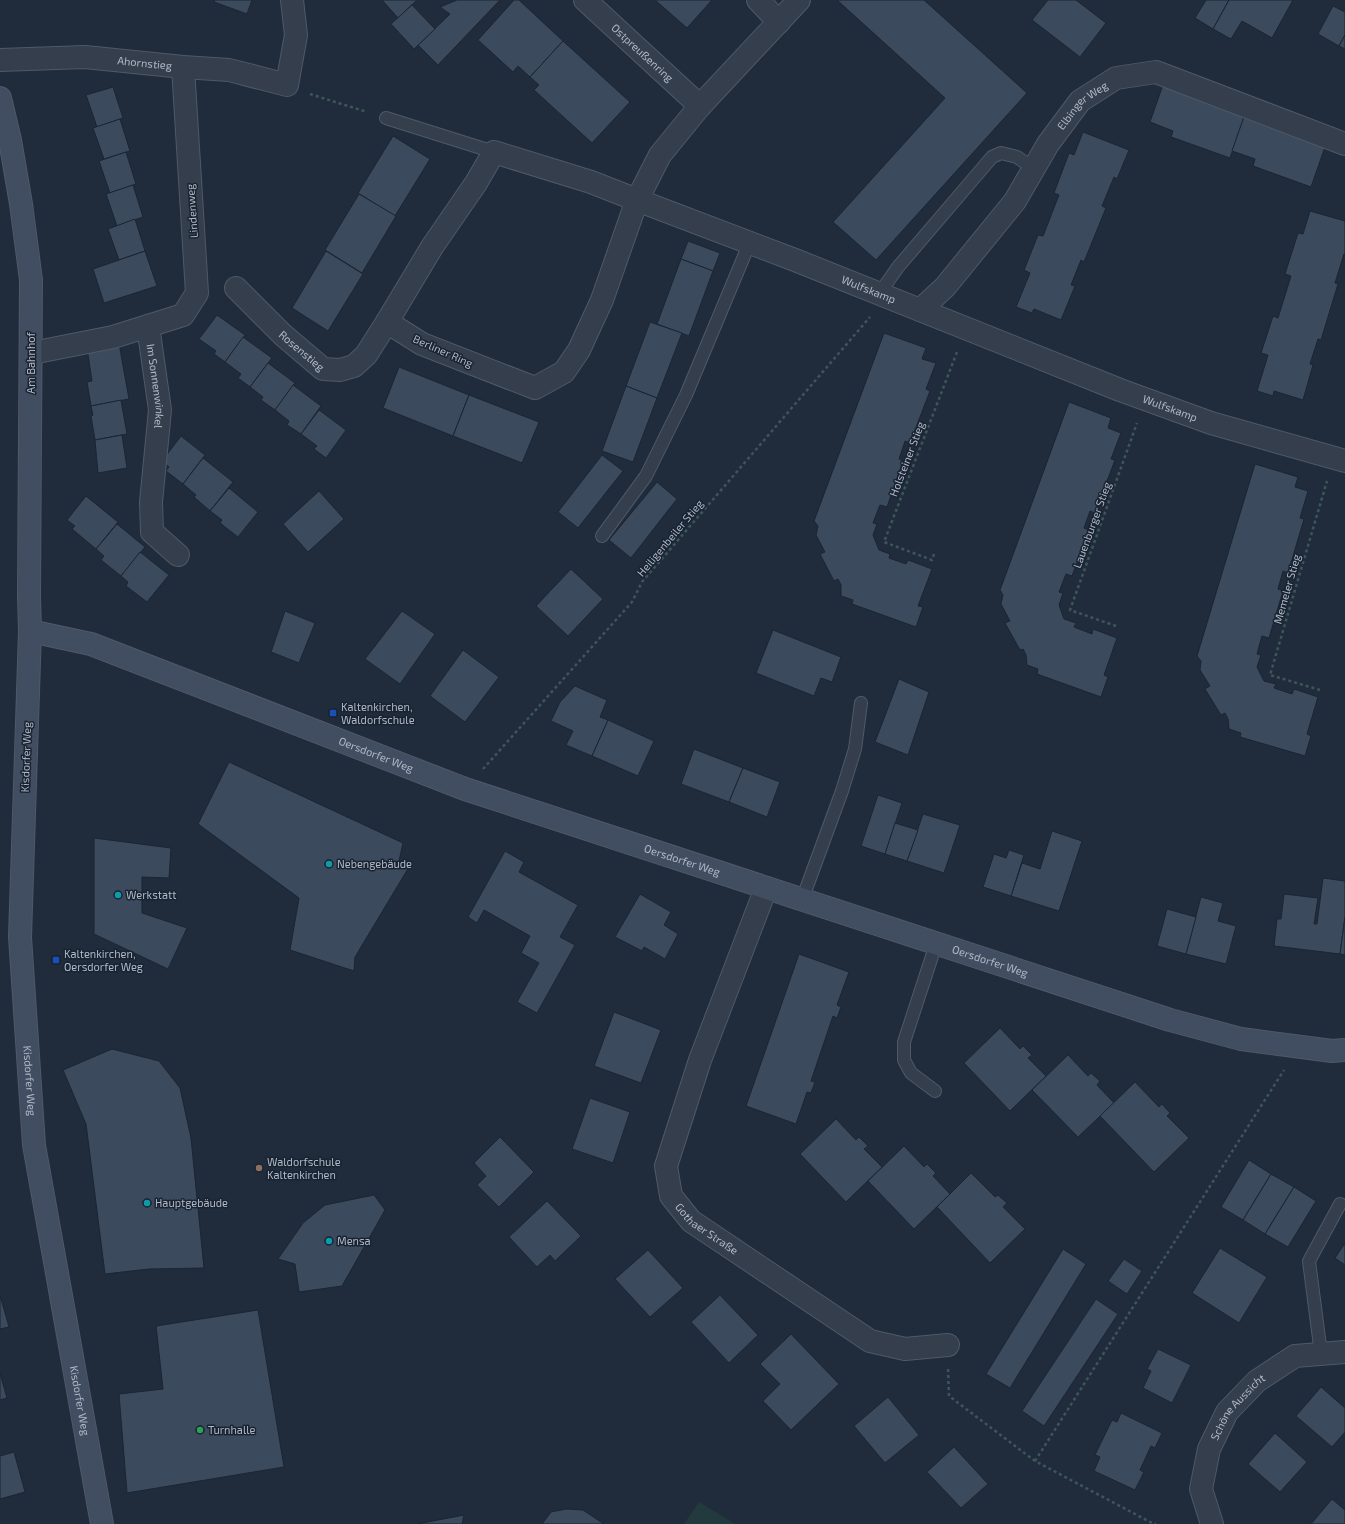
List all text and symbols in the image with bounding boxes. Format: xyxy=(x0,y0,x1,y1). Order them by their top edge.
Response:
street label: Ostpreußenring xyxy=(609,21,676,84)
street label: Ahornstieg xyxy=(117,53,173,72)
street label: Elbinger Weg xyxy=(1054,78,1110,132)
street label: Lindenweg xyxy=(183,183,200,239)
street label: Wulfskamp xyxy=(840,272,898,306)
street label: Rosenstieg xyxy=(277,328,327,373)
street label: Am Bahnhof xyxy=(24,331,37,394)
street label: Berliner Ring xyxy=(411,332,475,370)
street label: Im Sonnenwinkel xyxy=(145,343,167,430)
street label: Wulfskamp xyxy=(1141,392,1199,424)
street label: Holsteiner Stieg xyxy=(886,419,927,498)
street label: Lauenburger Stieg xyxy=(1070,480,1113,570)
street label: Heiligenbeiler Stieg xyxy=(634,497,706,579)
street label: Memeler Stieg xyxy=(1270,552,1303,625)
place label: Kaltenkirchen, Waldorfschule xyxy=(341,700,415,726)
marker: Kaltenkirchen, Waldorfschule xyxy=(328,708,338,718)
street label: Kisdorfer Weg xyxy=(18,722,33,792)
street label: Oersdorfer Weg xyxy=(337,734,415,774)
street label: Oersdorfer Weg xyxy=(643,841,722,878)
place label: Nebengebäude xyxy=(337,857,412,870)
marker: Nebengebäude xyxy=(324,859,334,869)
place label: Werkstatt xyxy=(126,888,176,901)
marker: Werkstatt xyxy=(113,890,123,900)
street label: Oersdorfer Weg xyxy=(951,942,1030,979)
place label: Kaltenkirchen, Oersdorfer Weg xyxy=(64,947,143,973)
marker: Kaltenkirchen, Oersdorfer Weg xyxy=(51,955,61,965)
street label: Kisdorfer Weg xyxy=(21,1045,39,1116)
place label: Waldorfschule Kaltenkirchen xyxy=(267,1155,341,1181)
marker: Waldorfschule Kaltenkirchen xyxy=(254,1163,264,1173)
place label: Hauptgebäude xyxy=(155,1196,228,1209)
marker: Hauptgebäude xyxy=(142,1198,152,1208)
street label: Gothaer Straße xyxy=(673,1200,741,1257)
place label: Mensa xyxy=(337,1234,371,1247)
marker: Mensa xyxy=(324,1236,334,1246)
street label: Kisdorfer Weg xyxy=(68,1364,93,1436)
street label: Schöne Aussicht xyxy=(1207,1371,1267,1442)
place label: Turnhalle xyxy=(208,1423,255,1436)
marker: Turnhalle xyxy=(195,1425,205,1435)

